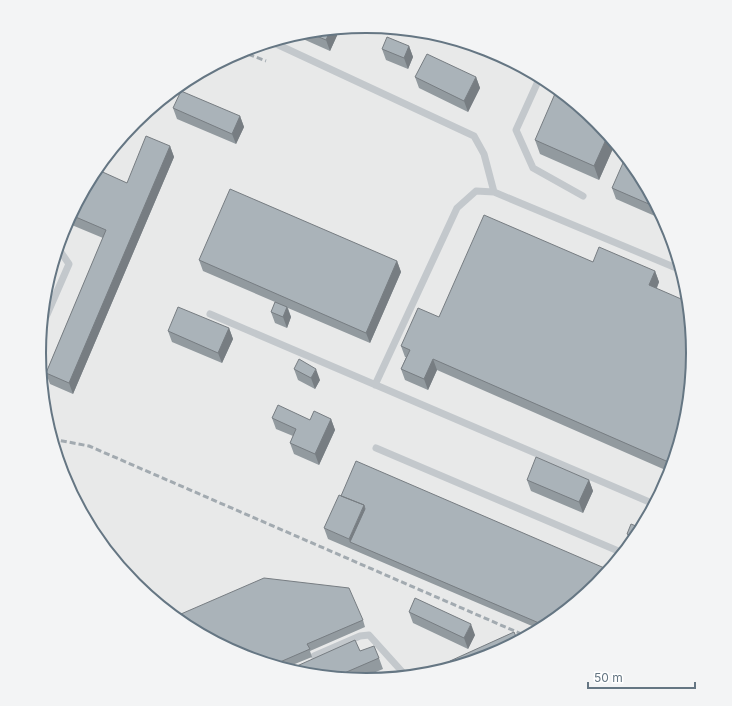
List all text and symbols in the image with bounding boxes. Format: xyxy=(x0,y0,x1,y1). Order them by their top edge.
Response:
scale bar xyxy=(588,664,695,690)
text: 50 m xyxy=(594,670,623,685)

